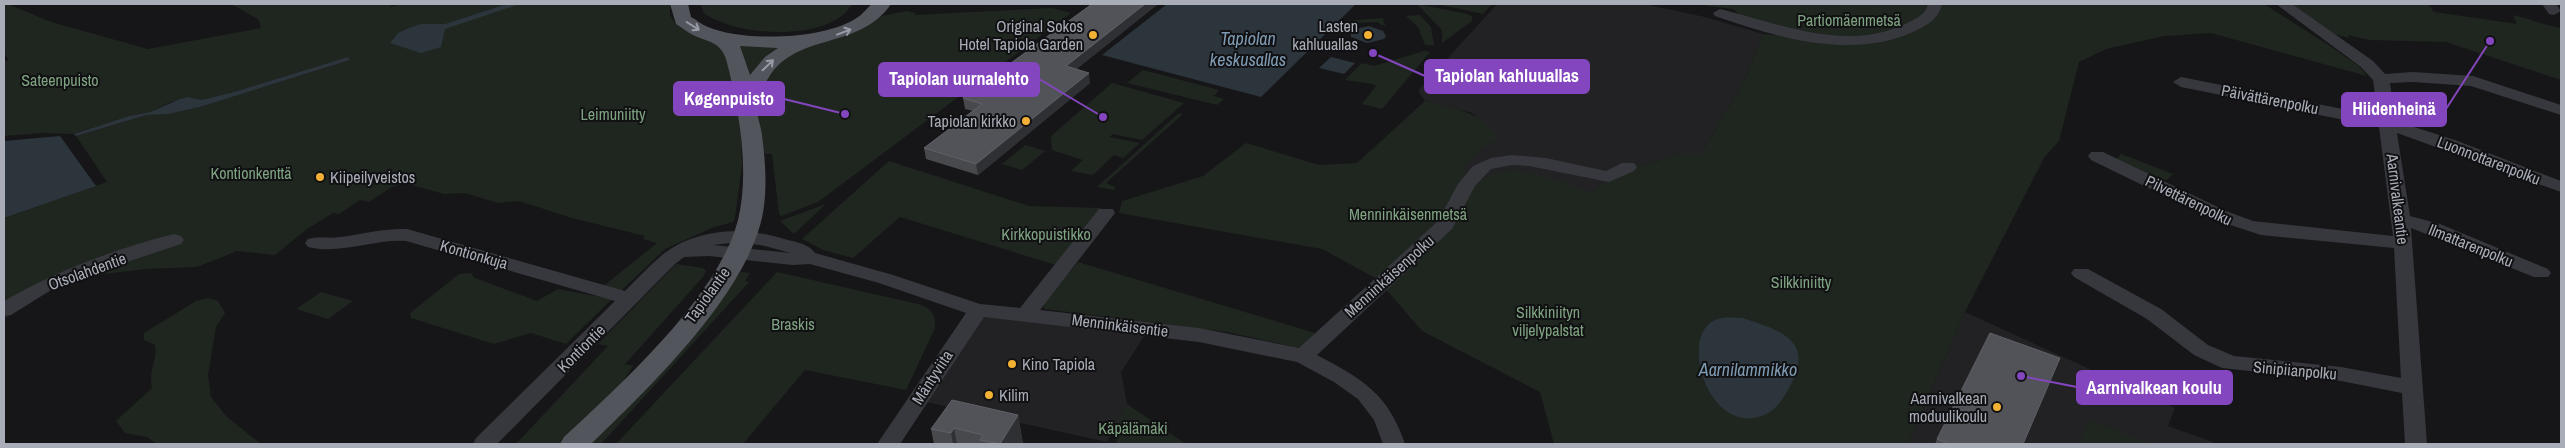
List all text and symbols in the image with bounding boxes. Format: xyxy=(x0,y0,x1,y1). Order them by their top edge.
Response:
park label: Partiomäenmetsä xyxy=(1797,9,1901,31)
place label: Original Sokos Hotel Tapiola Garden xyxy=(959,15,1083,55)
place label: Lasten kahluuallas xyxy=(1292,15,1358,55)
one-way arrow xyxy=(685,21,699,31)
one-way arrow xyxy=(836,26,851,36)
water label: Tapiolan keskusallas xyxy=(1210,26,1286,72)
marker: Original Sokos Hotel Tapiola Garden xyxy=(1087,29,1099,41)
marker: Lasten kahluuallas xyxy=(1362,29,1374,41)
one-way arrow xyxy=(762,59,775,71)
callout: Tapiolan kahluuallas xyxy=(1425,60,1589,93)
callout: Tapiolan uurnalehto xyxy=(879,63,1039,96)
text: Tapiolan kahluuallas xyxy=(1435,63,1579,88)
text: Tapiolan uurnalehto xyxy=(889,66,1029,91)
park label: Sateenpuisto xyxy=(21,69,99,91)
street label: Päivättärenpolku xyxy=(2220,79,2320,119)
callout: Køgenpuisto xyxy=(674,82,784,115)
text: Køgenpuisto xyxy=(684,86,774,111)
callout: Hiidenheinä xyxy=(2342,93,2446,126)
text: Hiidenheinä xyxy=(2352,96,2437,121)
park label: Leimuniitty xyxy=(581,103,646,125)
place label: Tapiolan kirkko xyxy=(928,110,1016,132)
marker: Tapiolan kirkko xyxy=(1020,115,1032,127)
street label: Luonnottarenpolku xyxy=(2434,130,2544,190)
street label: Aarnivalkeantie xyxy=(2381,151,2414,246)
park label: Kontionkenttä xyxy=(211,162,292,184)
place label: Kiipeilyveistos xyxy=(330,166,415,188)
street label: Pilvettärenpolku xyxy=(2142,169,2236,231)
marker: Kiipeilyveistos xyxy=(314,171,326,183)
park label: Menninkäisenmetsä xyxy=(1349,203,1468,225)
street label: Ilmattarenpolku xyxy=(2425,218,2517,272)
park label: Kirkkopuistikko xyxy=(1001,223,1091,245)
street label: Menninkäisenpolku xyxy=(1339,230,1439,322)
street label: Kontionkuja xyxy=(438,234,511,274)
street label: Otsolahdentie xyxy=(45,247,129,295)
street label: Tapiolantie xyxy=(679,262,735,328)
park label: Silkkiniitty xyxy=(1771,271,1832,293)
park label: Silkkiniityn viljelypalstat xyxy=(1512,301,1584,341)
street label: Menninkäisentie xyxy=(1071,308,1169,342)
park label: Braskis xyxy=(771,313,815,335)
street label: Kontiontie xyxy=(552,319,610,377)
street label: Mäntyviita xyxy=(906,345,958,408)
place label: Kino Tapiola xyxy=(1022,353,1096,375)
street label: Sinipiianpolku xyxy=(2252,355,2338,385)
water label: Aarnilammikko xyxy=(1698,357,1797,382)
marker: Kino Tapiola xyxy=(1006,358,1018,370)
callout: Aarnivalkean koulu xyxy=(2077,371,2232,404)
text: Aarnivalkean koulu xyxy=(2086,375,2222,400)
place label: Kilim xyxy=(999,384,1029,406)
place label: Aarnivalkean moduulikoulu xyxy=(1909,387,1987,427)
marker: Kilim xyxy=(983,389,995,401)
marker: Aarnivalkean moduulikoulu xyxy=(1991,401,2003,413)
park label: Käpälämäki xyxy=(1098,417,1168,439)

